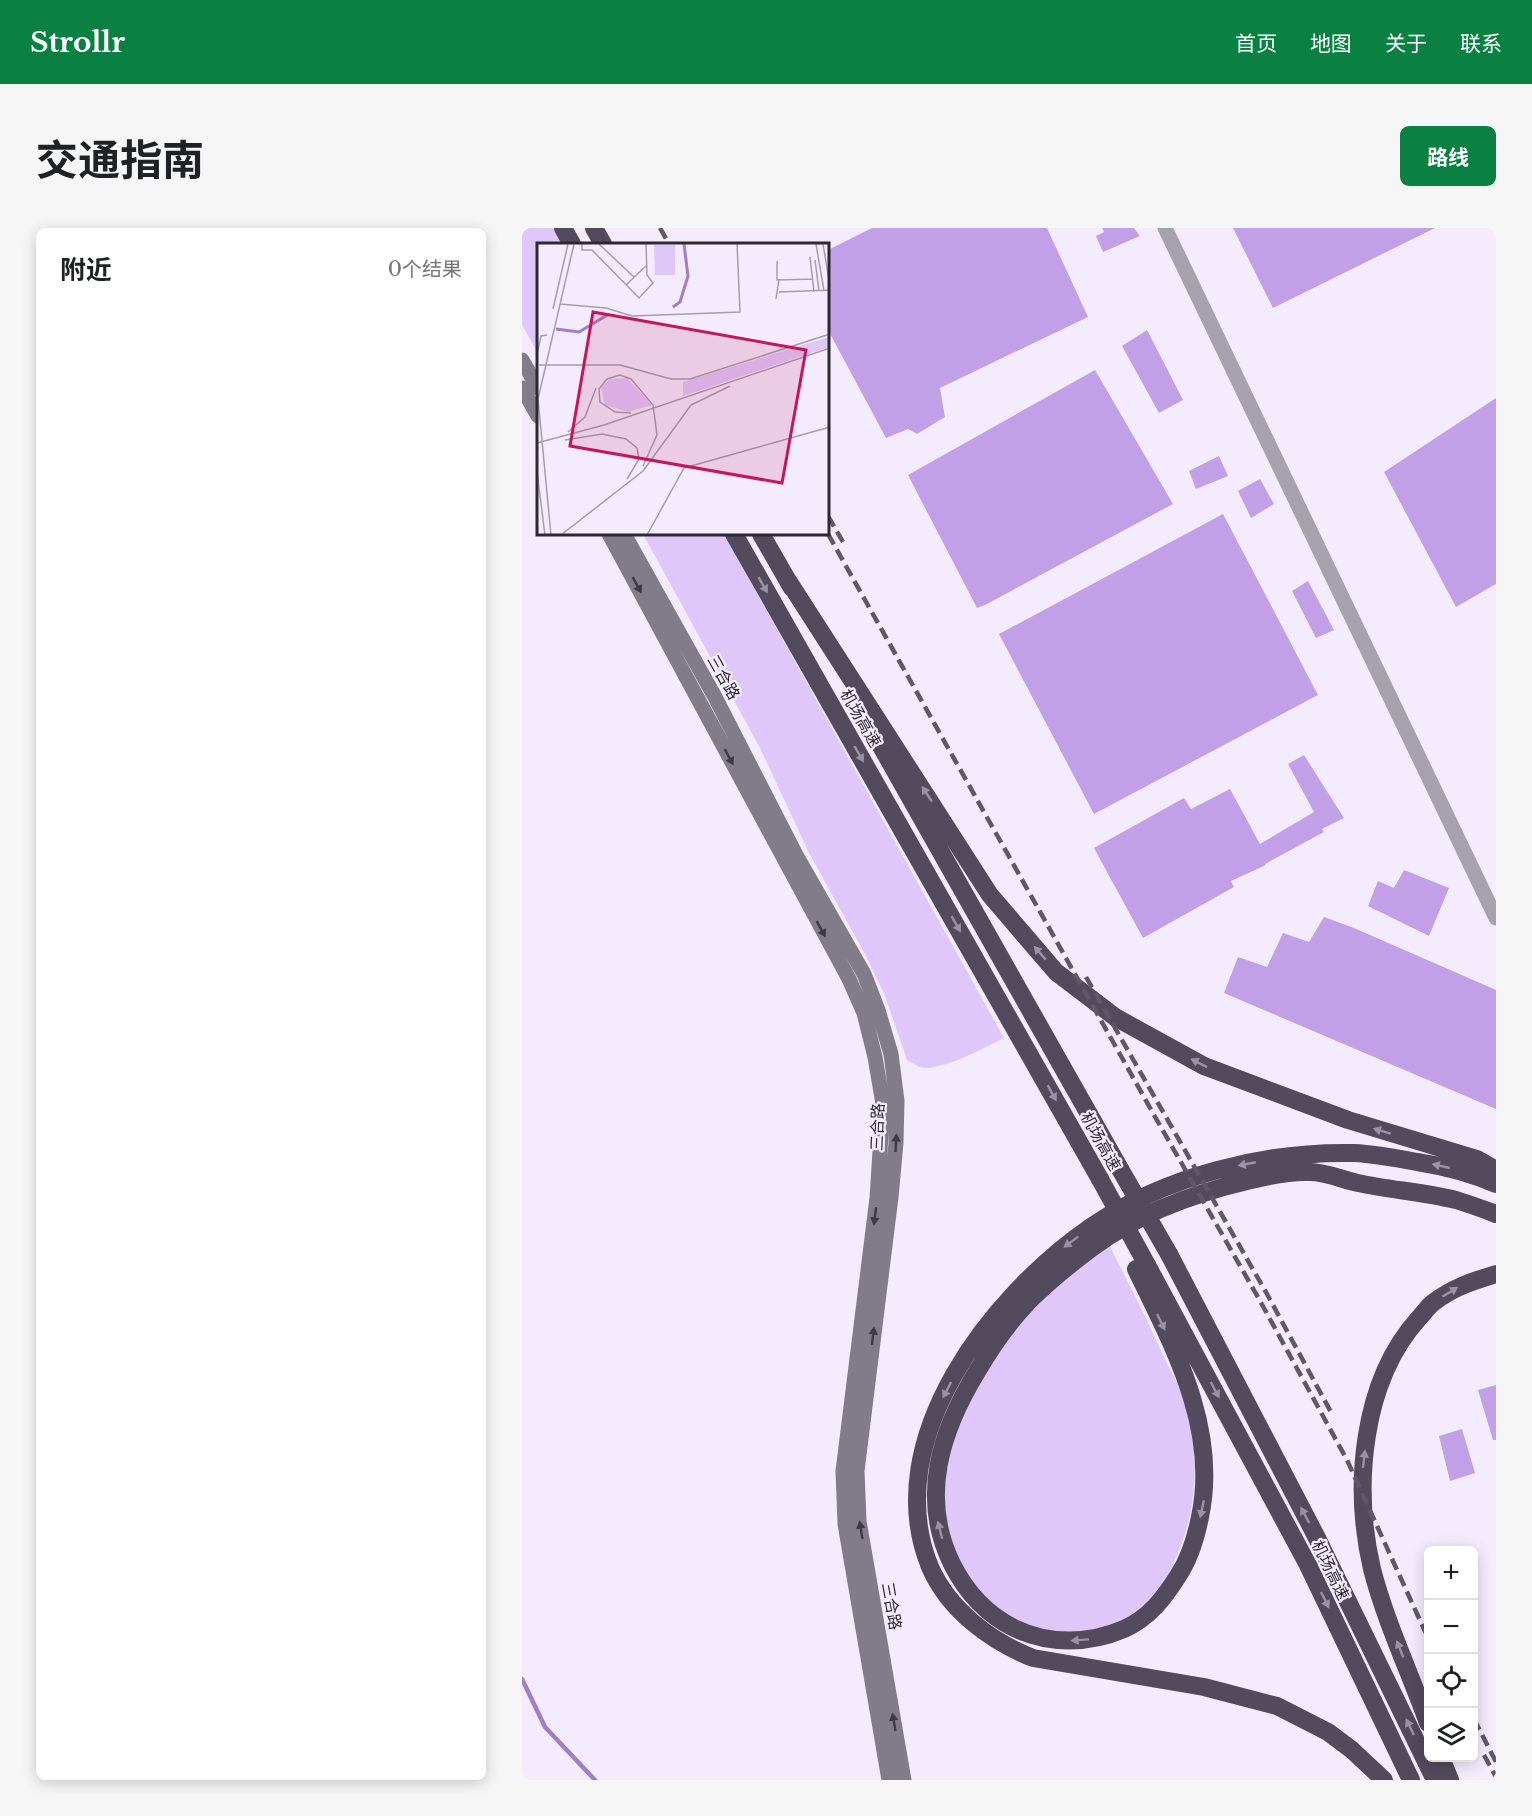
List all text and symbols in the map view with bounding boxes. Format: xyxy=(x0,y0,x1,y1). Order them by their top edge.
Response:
text: Strollr xyxy=(30,25,125,60)
text: 首页 xyxy=(1235,31,1277,57)
text: 地图 xyxy=(1310,31,1352,57)
text: 关于 xyxy=(1385,31,1427,57)
text: 联系 xyxy=(1460,31,1502,57)
button: 路线 xyxy=(1400,126,1496,186)
text: 交通指南 xyxy=(36,134,204,186)
inset map xyxy=(537,243,830,536)
text: 附近 xyxy=(60,254,112,286)
text: 0个结果 xyxy=(388,257,462,281)
one-way arrow xyxy=(632,577,642,594)
one-way arrow xyxy=(757,577,768,593)
street label: 三合路 xyxy=(704,651,744,703)
street label: 机场高速 xyxy=(836,685,886,751)
one-way arrow xyxy=(854,746,864,763)
one-way arrow xyxy=(724,749,734,766)
one-way arrow xyxy=(921,786,932,803)
one-way arrow xyxy=(951,915,961,932)
one-way arrow xyxy=(816,921,826,938)
one-way arrow xyxy=(1033,945,1047,960)
one-way arrow xyxy=(1190,1058,1207,1068)
one-way arrow xyxy=(1047,1085,1057,1102)
street label: 三合路 xyxy=(866,1103,888,1151)
street label: 机场高速 xyxy=(1077,1108,1125,1174)
one-way arrow xyxy=(1373,1126,1391,1135)
one-way arrow xyxy=(891,1133,900,1152)
one-way arrow xyxy=(1238,1160,1257,1169)
one-way arrow xyxy=(1431,1161,1450,1171)
one-way arrow xyxy=(870,1207,879,1226)
one-way arrow xyxy=(1063,1235,1078,1247)
one-way arrow xyxy=(1442,1286,1458,1297)
one-way arrow xyxy=(1157,1313,1166,1330)
one-way arrow xyxy=(869,1327,878,1346)
one-way arrow xyxy=(942,1382,952,1399)
one-way arrow xyxy=(1210,1382,1219,1399)
one-way arrow xyxy=(1360,1449,1369,1468)
one-way arrow xyxy=(1197,1500,1206,1519)
one-way arrow xyxy=(1300,1506,1310,1523)
one-way arrow xyxy=(856,1521,865,1540)
one-way arrow xyxy=(934,1521,944,1539)
street label: 机场高速 xyxy=(1308,1537,1354,1603)
map controls xyxy=(1424,1546,1478,1762)
button: + xyxy=(1424,1546,1478,1600)
street label: 三合路 xyxy=(878,1581,906,1631)
one-way arrow xyxy=(1320,1592,1329,1609)
button: − xyxy=(1424,1600,1478,1654)
one-way arrow xyxy=(1070,1635,1089,1645)
one-way arrow xyxy=(1394,1640,1404,1658)
button: locate xyxy=(1424,1654,1478,1708)
button: layers xyxy=(1424,1708,1478,1762)
one-way arrow xyxy=(889,1713,898,1732)
one-way arrow xyxy=(1406,1718,1415,1735)

